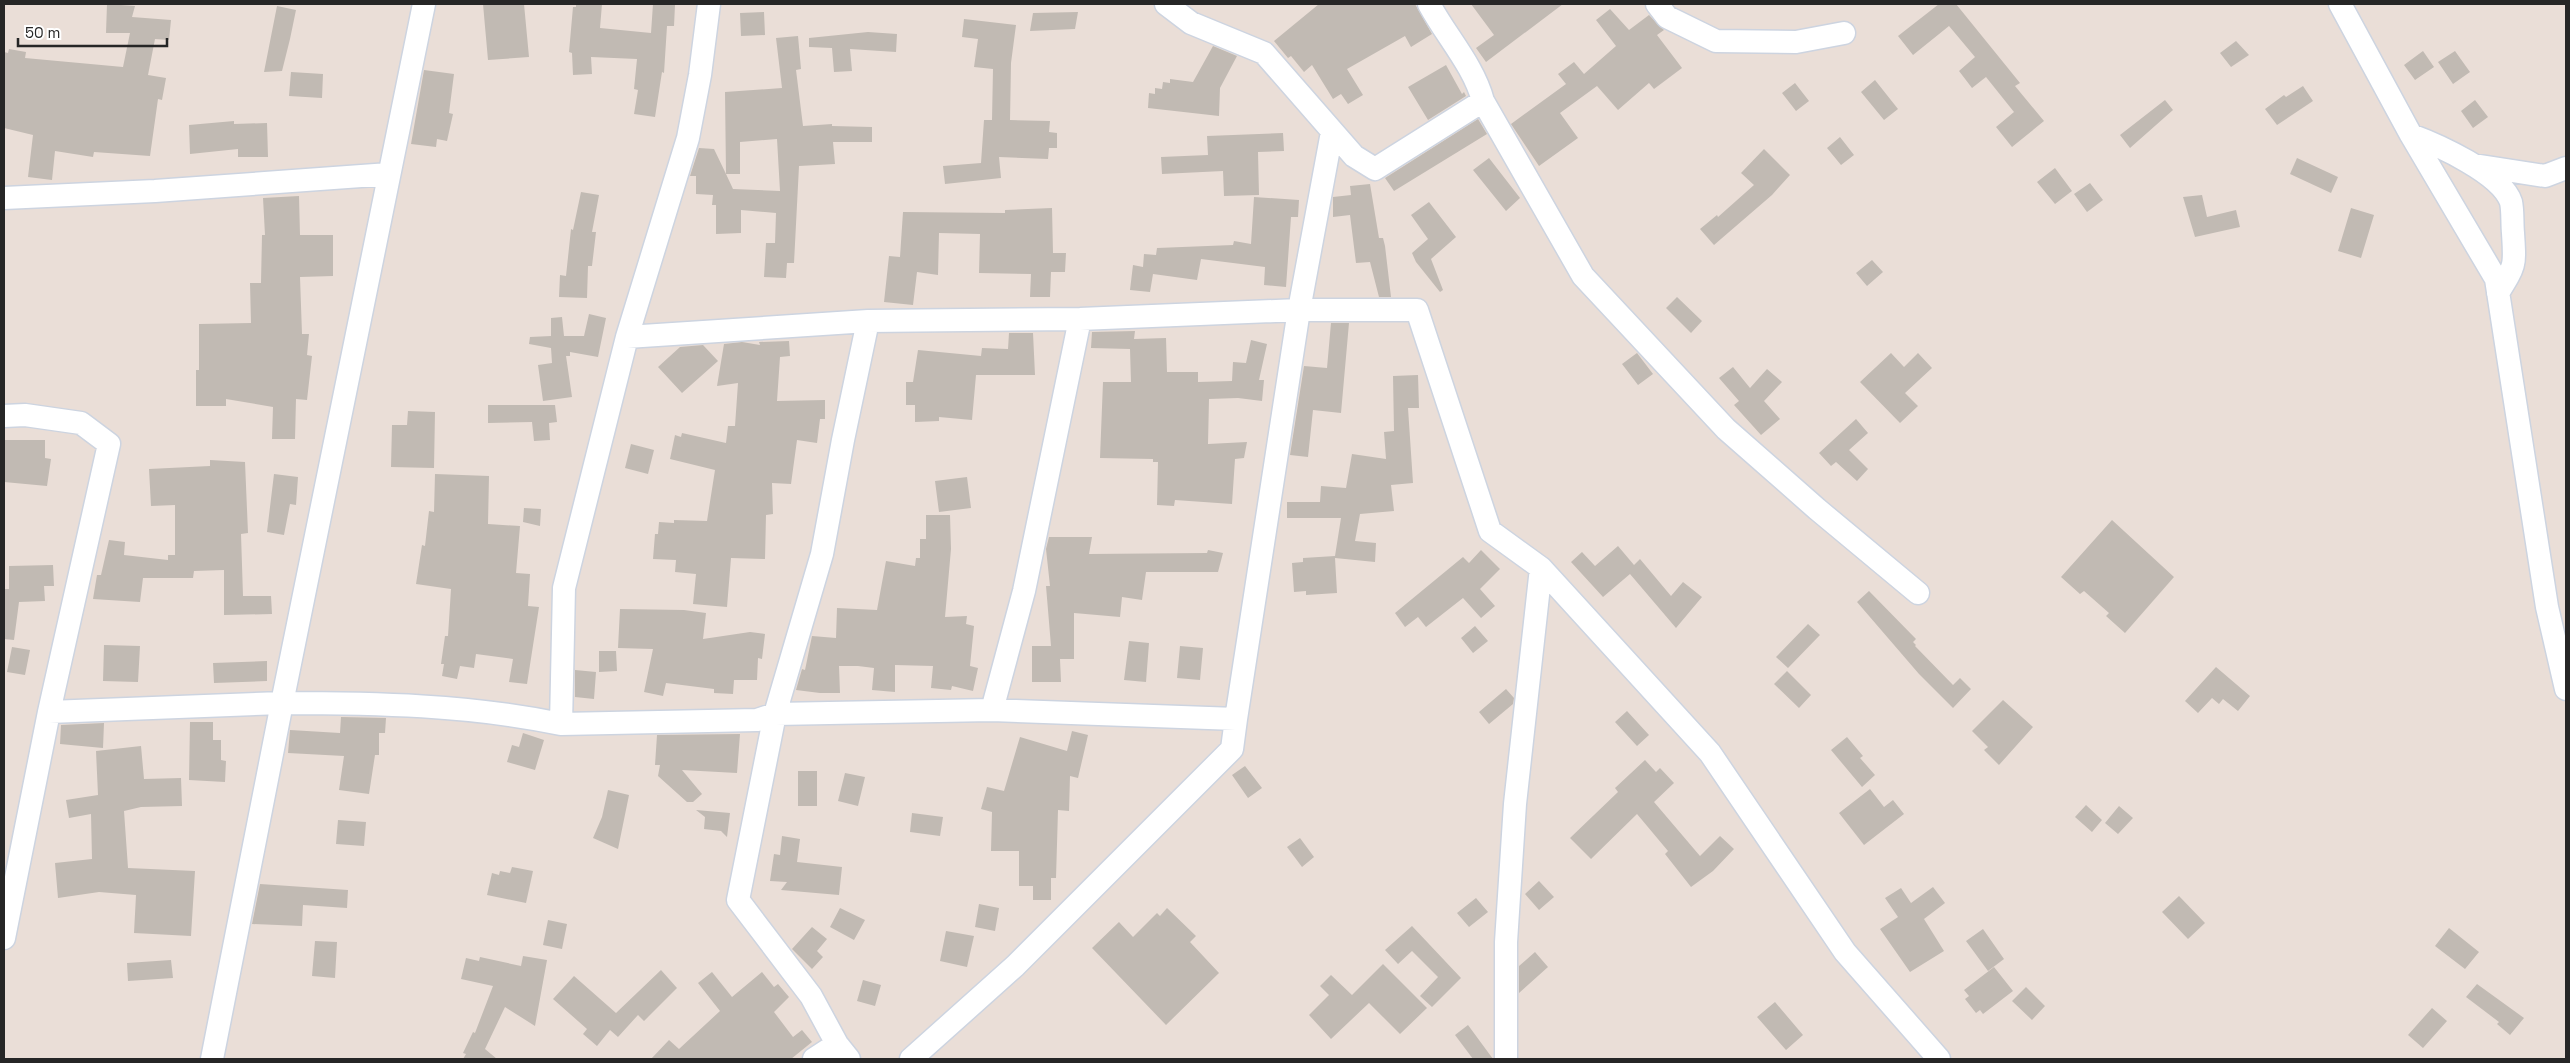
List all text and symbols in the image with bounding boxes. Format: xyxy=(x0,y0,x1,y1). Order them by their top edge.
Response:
scale bar xyxy=(18,15,166,47)
text: 50 m xyxy=(25,23,60,42)

